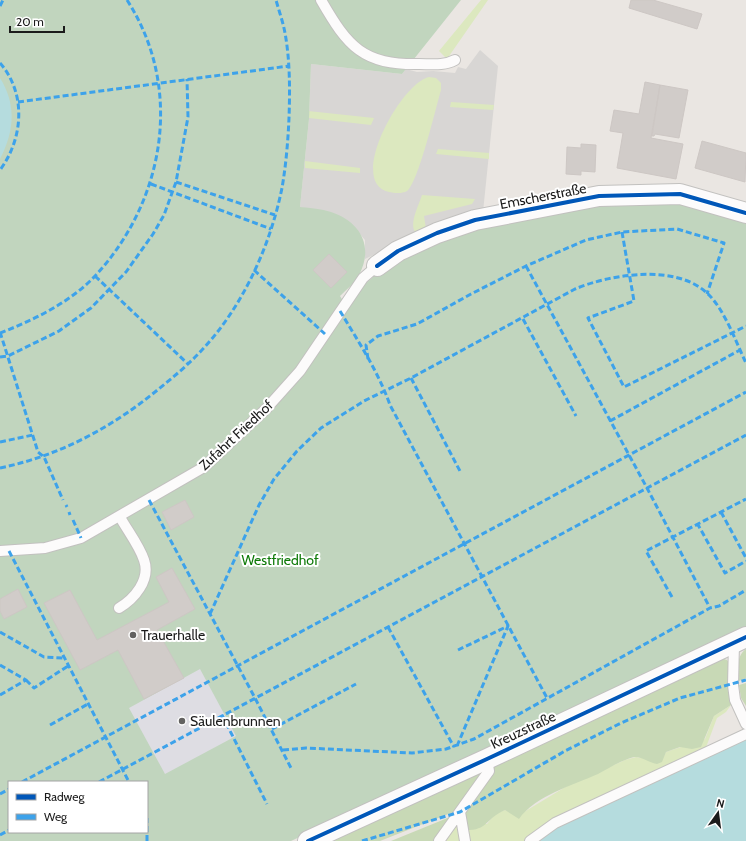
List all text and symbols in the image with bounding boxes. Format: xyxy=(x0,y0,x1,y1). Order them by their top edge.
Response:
scale bar xyxy=(10,8,64,34)
text: 20 m xyxy=(16,14,44,29)
street label: Emscherstraße xyxy=(498,179,588,213)
street label: Zufahrt Friedhof xyxy=(195,396,277,474)
park label: Westfriedhof xyxy=(241,551,319,569)
place label: Trauerhalle xyxy=(141,626,205,644)
marker: Trauerhalle xyxy=(128,630,138,640)
street label: Kreuzstraße xyxy=(487,707,559,753)
place label: Säulenbrunnen xyxy=(190,712,281,730)
marker: Säulenbrunnen xyxy=(177,716,187,726)
legend xyxy=(8,781,148,833)
text: Radweg xyxy=(44,789,85,804)
north arrow xyxy=(698,793,738,833)
text: N xyxy=(715,796,726,811)
text: Weg xyxy=(44,809,68,824)

